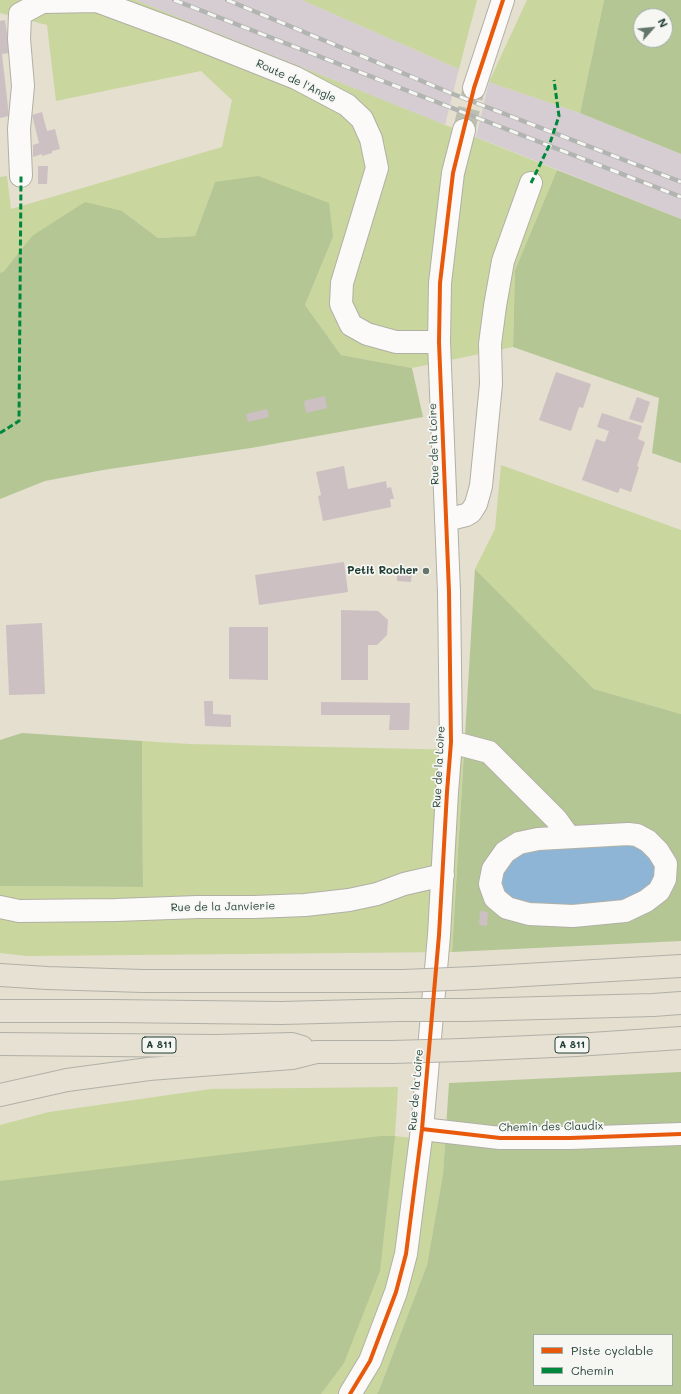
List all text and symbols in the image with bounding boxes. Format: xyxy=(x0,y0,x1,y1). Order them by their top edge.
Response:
north arrow xyxy=(633,8,673,48)
text: N xyxy=(655,16,672,30)
street label: Route de l'Angle xyxy=(254,57,338,105)
street label: Rue de la Loire xyxy=(426,403,442,485)
place label: Petit Rocher xyxy=(347,564,418,578)
marker: Petit Rocher xyxy=(421,566,431,576)
street label: Rue de la Loire xyxy=(430,726,448,808)
street label: Rue de la Janvierie xyxy=(171,899,275,915)
road number: A 811 xyxy=(142,1037,176,1053)
road number: A 811 xyxy=(555,1037,589,1053)
street label: Rue de la Loire xyxy=(406,1049,426,1131)
street label: Chemin des Claudix xyxy=(499,1119,603,1135)
legend xyxy=(533,1334,673,1386)
text: Piste cyclable xyxy=(571,1342,653,1358)
text: Chemin xyxy=(571,1362,614,1378)

